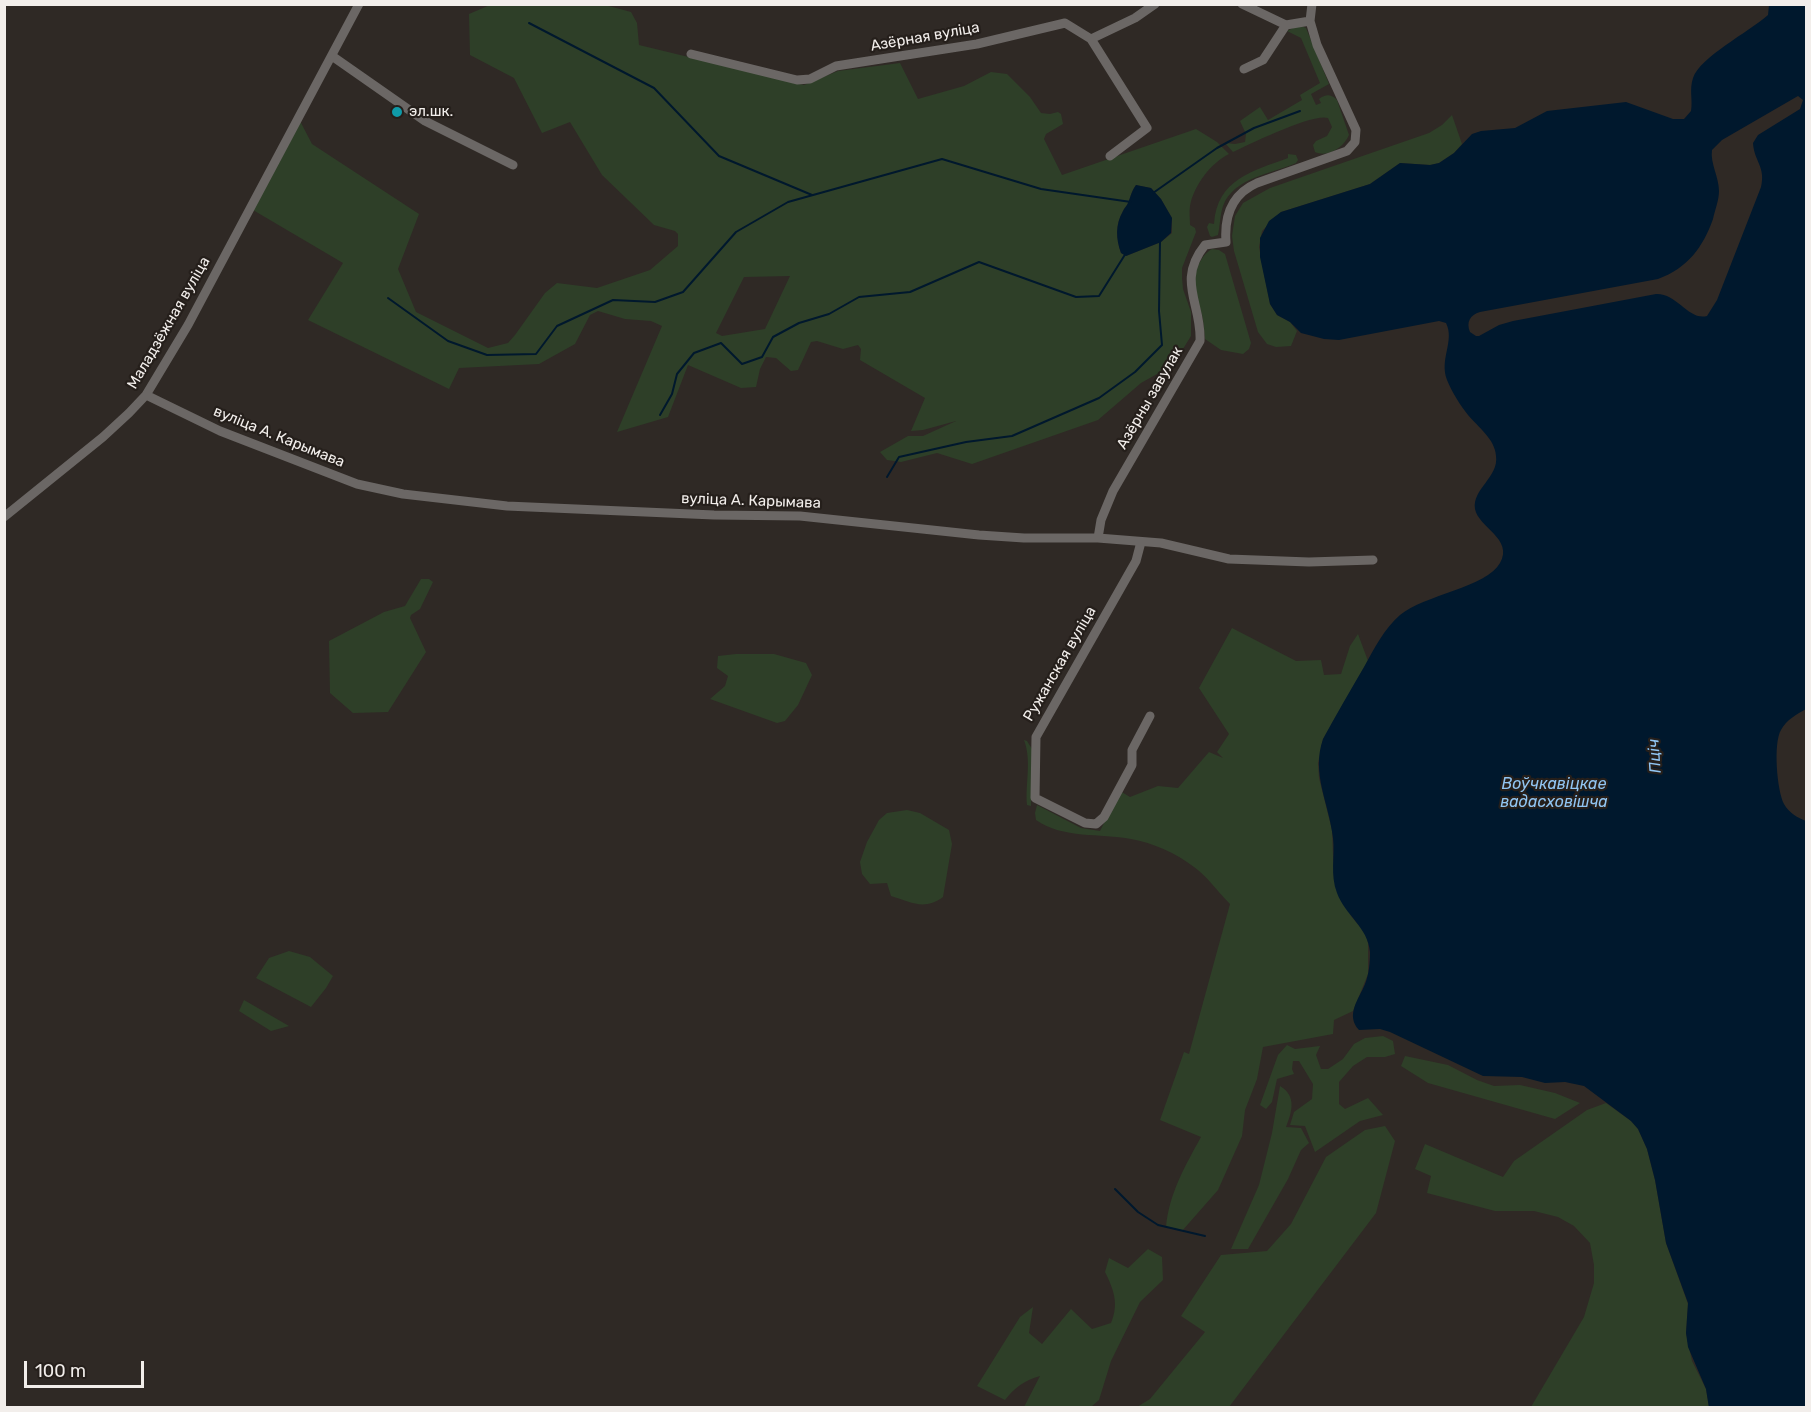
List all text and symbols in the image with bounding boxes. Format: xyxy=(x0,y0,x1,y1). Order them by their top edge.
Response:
street label: Азёрная вуліца xyxy=(869,19,981,55)
place label: эл.шк. xyxy=(409,103,453,121)
marker: эл.шк. xyxy=(390,105,404,119)
street label: Маладзёжная вуліца xyxy=(124,254,214,392)
street label: Азёрны завулак xyxy=(1113,343,1187,453)
street label: вуліца А. Карымава xyxy=(211,402,347,472)
street label: вуліца А. Карымава xyxy=(681,490,821,512)
street label: Ружанская вуліца xyxy=(1020,603,1100,725)
water label: Пціч xyxy=(1644,738,1666,774)
water label: Воўчкавіцкае вадасховішча xyxy=(1500,774,1608,812)
scale bar xyxy=(27,1349,147,1387)
text: 100 m xyxy=(35,1360,86,1382)

